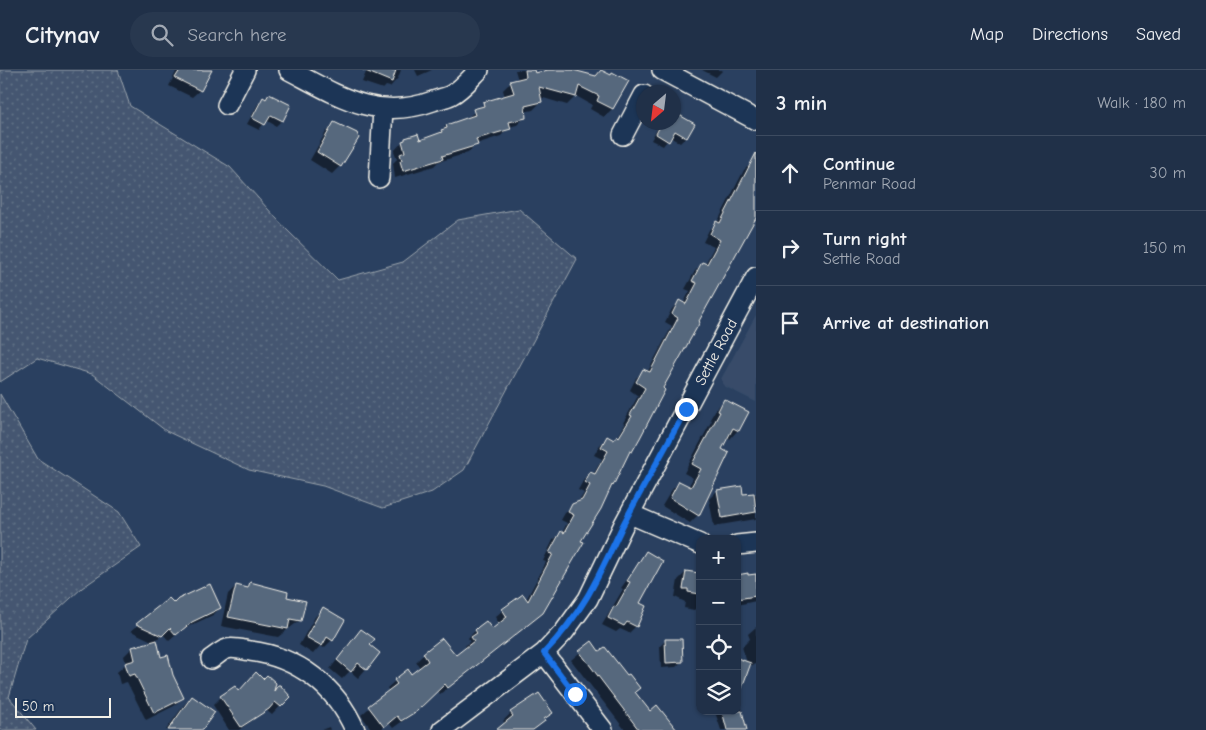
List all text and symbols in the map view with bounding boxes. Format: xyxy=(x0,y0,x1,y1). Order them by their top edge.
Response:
search box xyxy=(130,12,480,57)
text: Citynav xyxy=(25,21,100,49)
icon: search xyxy=(148,21,176,49)
text: Search here xyxy=(188,24,286,46)
text: Map xyxy=(970,24,1004,45)
text: Directions xyxy=(1032,24,1108,45)
text: Saved xyxy=(1136,24,1181,45)
north arrow xyxy=(636,85,681,130)
text: 3 min xyxy=(776,91,827,115)
text: Walk · 180 m xyxy=(1097,94,1186,112)
text: Continue xyxy=(823,153,895,175)
icon: ahead xyxy=(776,159,804,187)
text: 30 m xyxy=(1150,164,1186,182)
text: Penmar Road xyxy=(823,175,916,193)
text: Turn right xyxy=(823,228,907,250)
icon: right xyxy=(776,234,804,262)
text: 150 m xyxy=(1143,239,1186,257)
text: Settle Road xyxy=(823,250,900,268)
icon: arrive xyxy=(776,309,804,337)
text: Arrive at destination xyxy=(823,312,989,334)
street label: Settle Road xyxy=(691,316,741,388)
route end xyxy=(675,398,698,421)
map controls xyxy=(696,535,741,715)
button: + xyxy=(696,535,741,580)
button: − xyxy=(696,580,741,625)
button: locate xyxy=(696,625,741,670)
button: layers xyxy=(696,670,741,715)
route start xyxy=(564,683,587,706)
scale bar xyxy=(15,695,111,718)
text: 50 m xyxy=(22,698,54,715)

